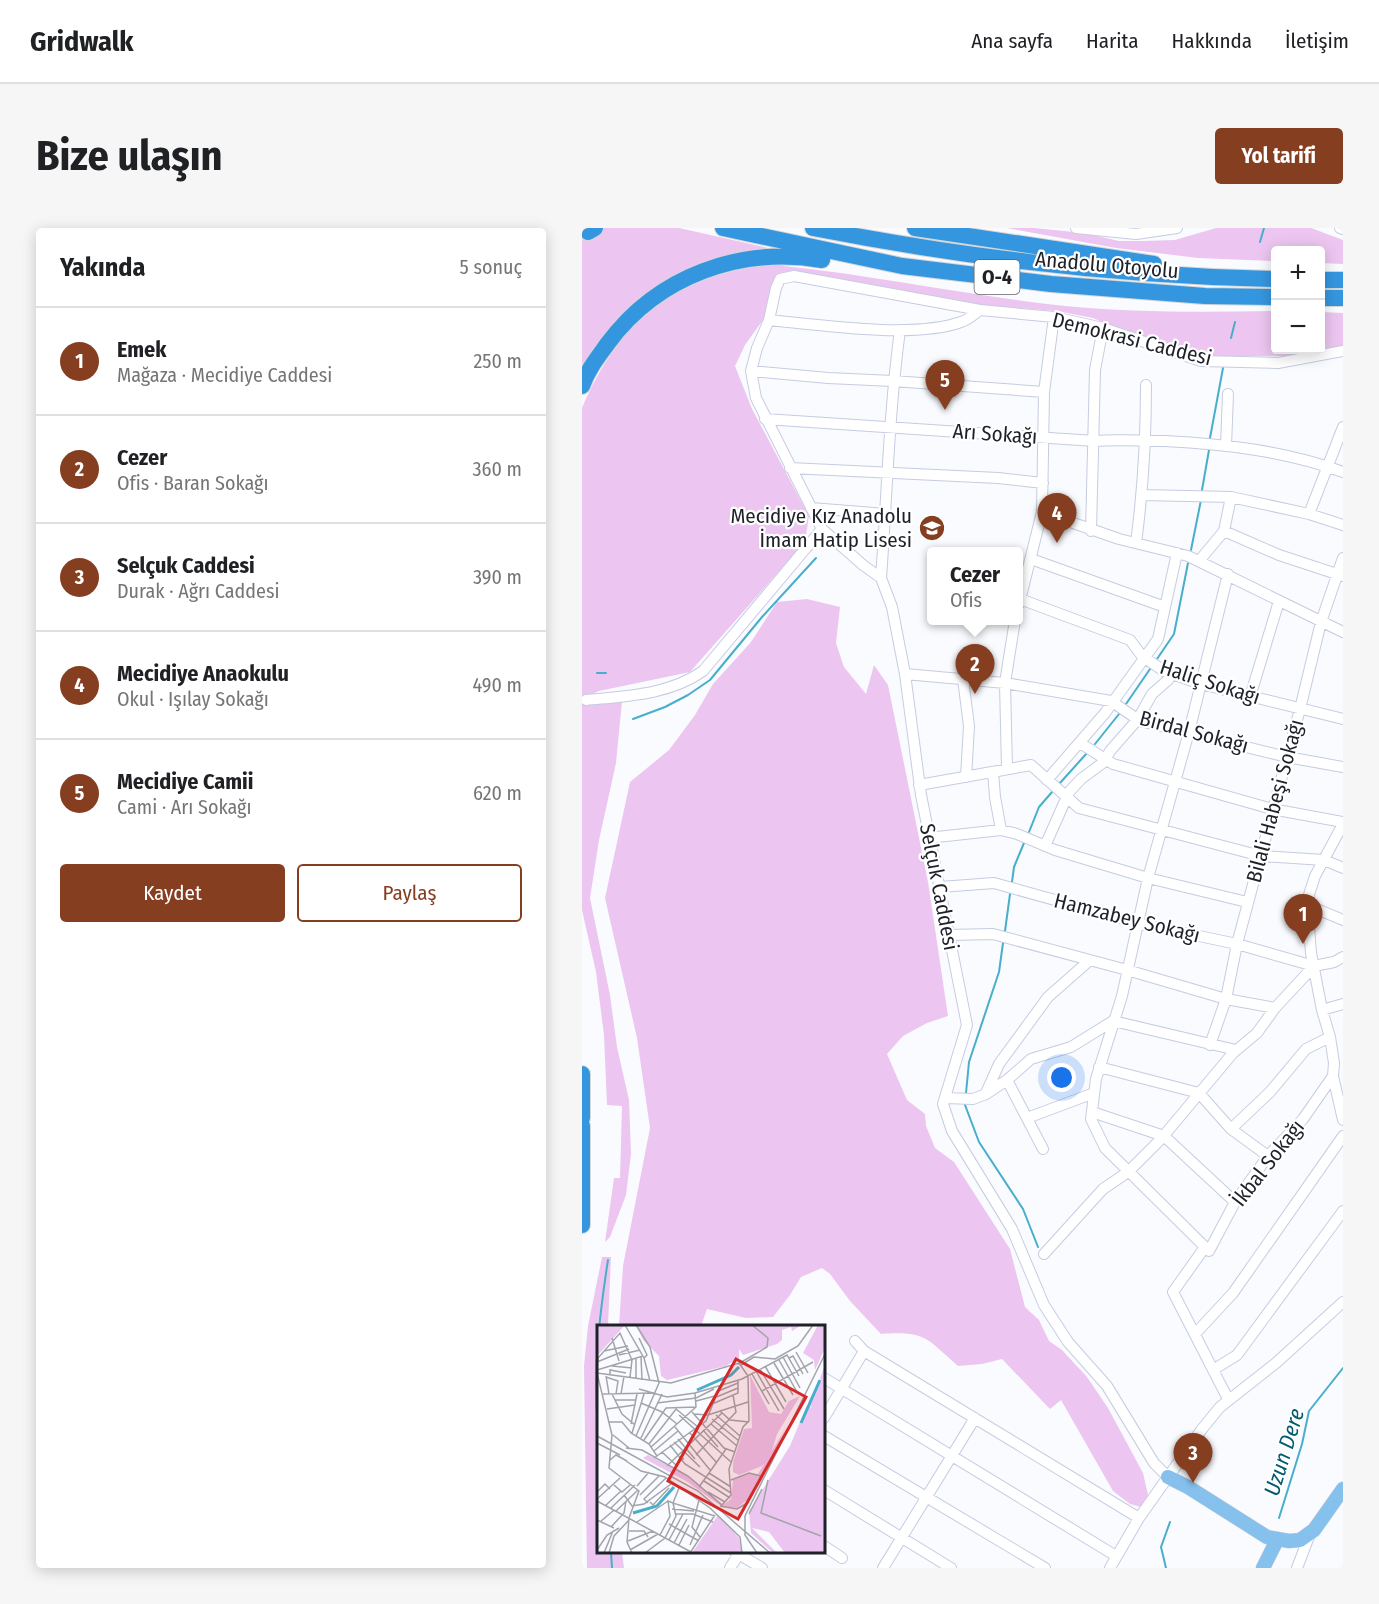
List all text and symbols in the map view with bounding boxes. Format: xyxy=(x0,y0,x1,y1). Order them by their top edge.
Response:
text: Gridwalk xyxy=(30,25,134,58)
text: Ana sayfa xyxy=(971,28,1053,54)
text: Harita xyxy=(1086,28,1139,54)
text: Hakkında xyxy=(1172,28,1252,54)
text: İletişim xyxy=(1285,28,1349,54)
button: Yol tarifi xyxy=(1215,128,1343,184)
text: Bize ulaşın xyxy=(36,131,223,181)
street label: Anadolu Otoyolu xyxy=(1034,246,1180,284)
map controls xyxy=(1271,246,1325,354)
button: + xyxy=(1271,246,1325,300)
text: Yakında xyxy=(60,252,145,283)
text: 5 sonuç xyxy=(460,255,522,279)
road number: O-4 xyxy=(974,260,1020,294)
button: − xyxy=(1271,300,1325,354)
street label: Demokrasi Caddesi xyxy=(1050,307,1214,371)
text: Emek xyxy=(117,336,166,363)
text: 1 xyxy=(75,349,84,373)
text: 250 m xyxy=(474,349,522,373)
pin: 5 xyxy=(926,360,964,410)
text: Mağaza · Mecidiye Caddesi xyxy=(117,363,332,387)
street label: Arı Sokağı xyxy=(952,418,1038,450)
text: Cezer xyxy=(117,444,167,471)
text: 2 xyxy=(75,457,84,481)
text: 360 m xyxy=(473,457,522,481)
text: Ofis · Baran Sokağı xyxy=(117,471,269,495)
pin: 4 xyxy=(1038,494,1076,543)
place label: Mecidiye Kız Anadolu İmam Hatip Lisesi xyxy=(730,503,912,553)
school or university icon: Mecidiye Kız Anadolu İmam Hatip Lisesi xyxy=(917,513,947,543)
popup xyxy=(927,547,1023,625)
text: Selçuk Caddesi xyxy=(117,552,255,579)
text: Cezer xyxy=(950,561,1000,588)
text: 3 xyxy=(75,565,84,589)
text: 390 m xyxy=(473,565,522,589)
text: Durak · Ağrı Caddesi xyxy=(117,579,280,603)
text: Ofis xyxy=(950,588,982,612)
pin: 2 xyxy=(956,644,994,694)
street label: Haliç Sokağı xyxy=(1157,654,1263,710)
text: Mecidiye Anaokulu xyxy=(117,660,289,687)
text: 4 xyxy=(74,673,85,697)
text: 490 m xyxy=(472,673,522,697)
text: Okul · Işılay Sokağı xyxy=(117,687,269,711)
street label: Birdal Sokağı xyxy=(1137,705,1251,759)
street label: Bilali Habeşi Sokağı xyxy=(1241,716,1309,886)
text: Mecidiye Camii xyxy=(117,768,253,795)
text: 5 xyxy=(75,781,84,805)
text: 620 m xyxy=(473,781,522,805)
text: Cami · Arı Sokağı xyxy=(117,795,252,819)
street label: Selçuk Caddesi xyxy=(914,821,964,953)
button: Kaydet xyxy=(60,864,285,922)
button: Paylaş xyxy=(297,864,522,922)
street label: Hamzabey Sokağı xyxy=(1051,887,1203,949)
pin: 1 xyxy=(1284,894,1322,944)
your location xyxy=(1047,1063,1076,1092)
street label: İkbal Sokağı xyxy=(1226,1114,1310,1212)
inset map xyxy=(597,1325,825,1553)
water label: Uzun Dere xyxy=(1258,1405,1310,1499)
pin: 3 xyxy=(1174,1434,1212,1483)

